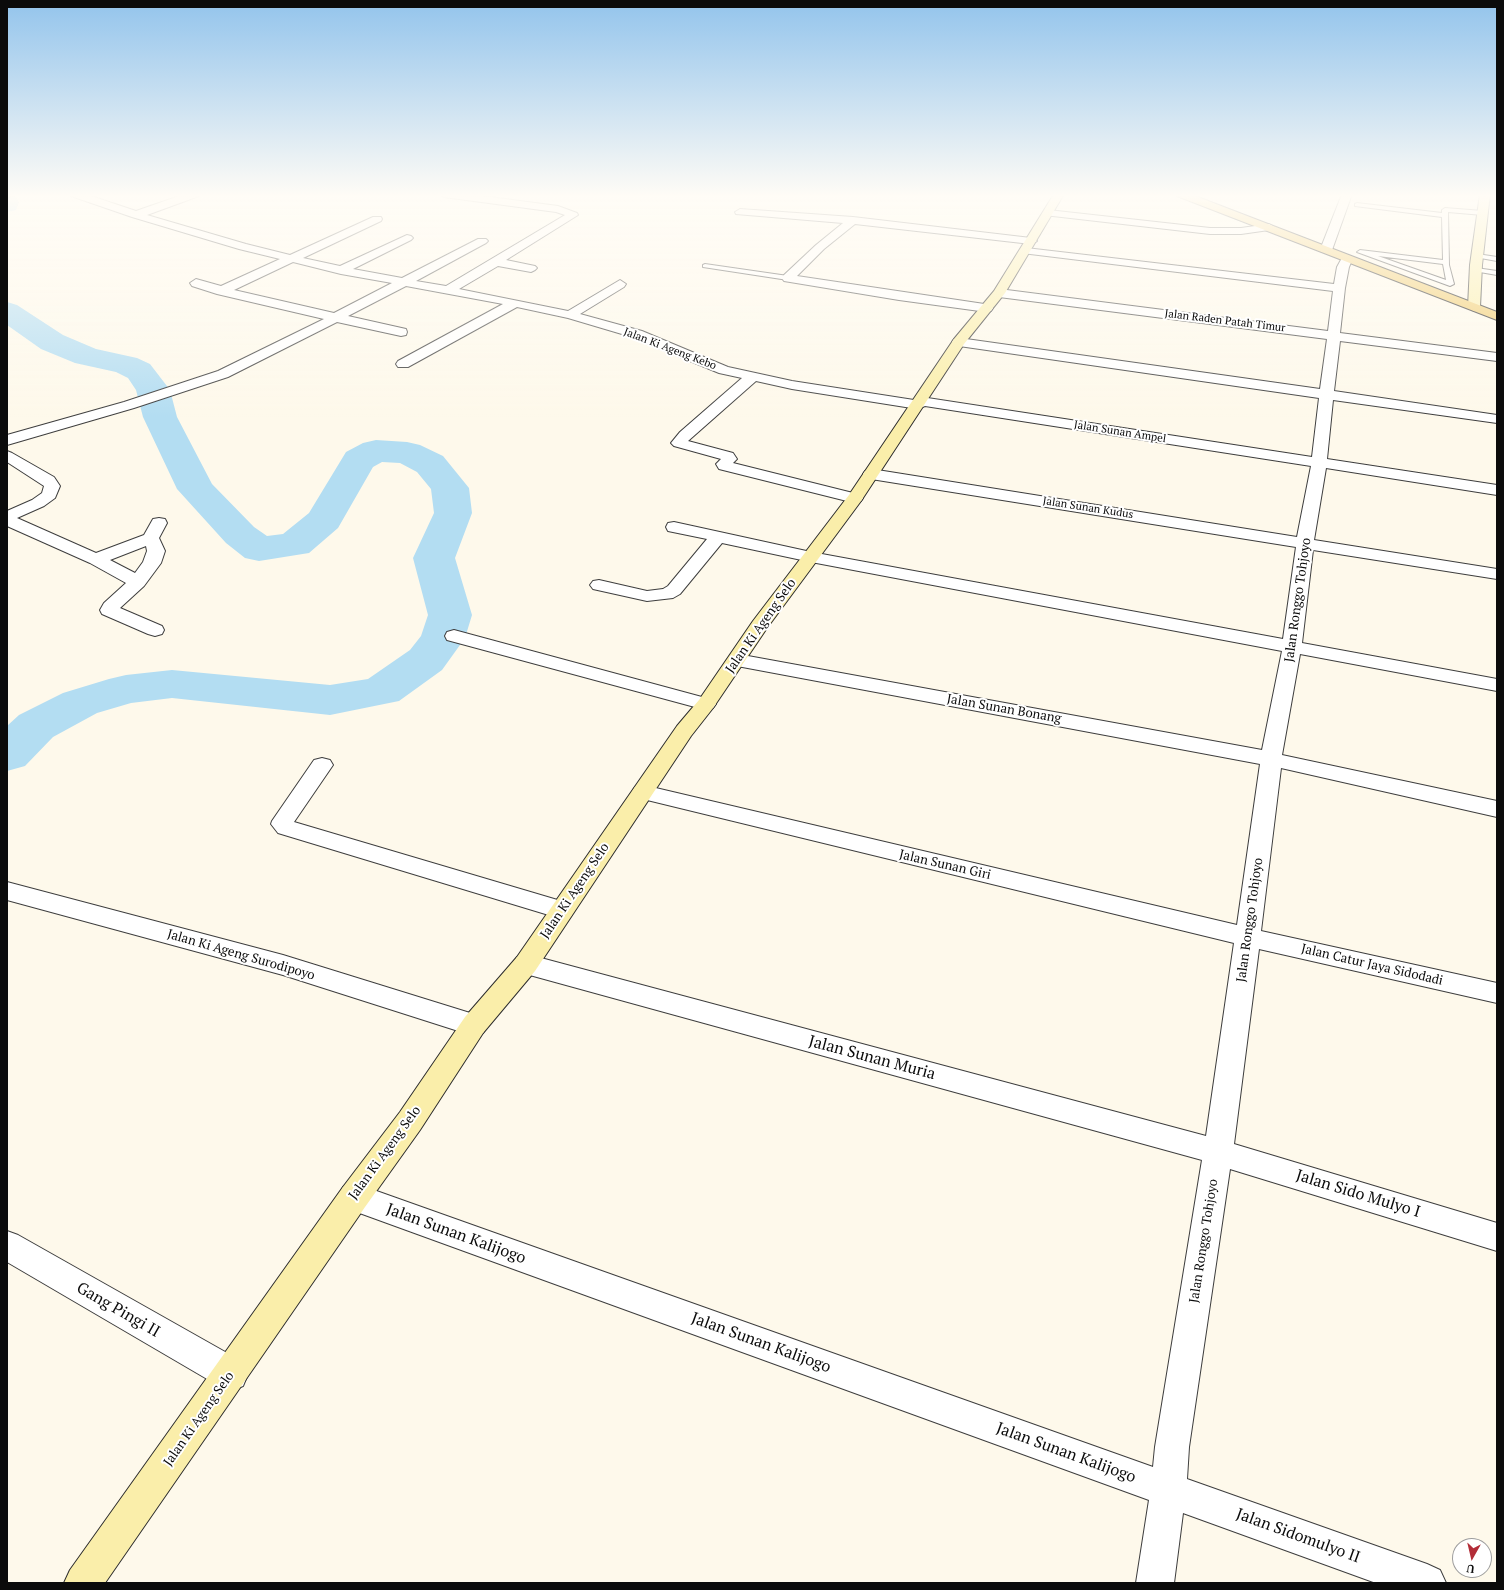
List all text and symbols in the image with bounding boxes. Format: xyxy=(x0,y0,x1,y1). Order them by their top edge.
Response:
street label: Jalan Raden Patah Timur xyxy=(1164,307,1286,335)
street label: Jalan Ki Ageng Kebo xyxy=(622,325,718,373)
street label: Jalan Sunan Ampel xyxy=(1073,418,1167,446)
street label: Jalan Sunan Kudus xyxy=(1042,494,1134,522)
street label: Jalan Ronggo Tohjoyo xyxy=(1282,537,1314,663)
street label: Jalan Ki Ageng Selo xyxy=(723,576,799,676)
street label: Jalan Sunan Bonang xyxy=(946,691,1062,727)
street label: Jalan Ki Ageng Selo xyxy=(537,840,613,942)
street label: Jalan Sunan Giri xyxy=(898,847,992,883)
street label: Jalan Ronggo Tohjoyo xyxy=(1234,857,1266,983)
street label: Jalan Ki Ageng Surodipoyo xyxy=(165,926,317,984)
street label: Jalan Catur Jaya Sidodadi xyxy=(1300,941,1444,989)
street label: Jalan Sunan Muria xyxy=(806,1032,938,1084)
street label: Jalan Ki Ageng Selo xyxy=(346,1103,424,1203)
street label: Jalan Sido Mulyo I xyxy=(1294,1166,1422,1222)
street label: Jalan Ronggo Tohjoyo xyxy=(1186,1178,1222,1304)
street label: Jalan Sunan Kalijogo xyxy=(383,1200,529,1268)
street label: Gang Pingi II xyxy=(73,1278,163,1342)
street label: Jalan Sunan Kalijogo xyxy=(688,1309,834,1377)
street label: Jalan Ki Ageng Selo xyxy=(161,1369,237,1469)
street label: Jalan Sunan Kalijogo xyxy=(993,1419,1139,1487)
street label: Jalan Sidomulyo II xyxy=(1233,1505,1363,1567)
north arrow xyxy=(1452,1538,1492,1578)
text: U xyxy=(1466,1561,1475,1576)

